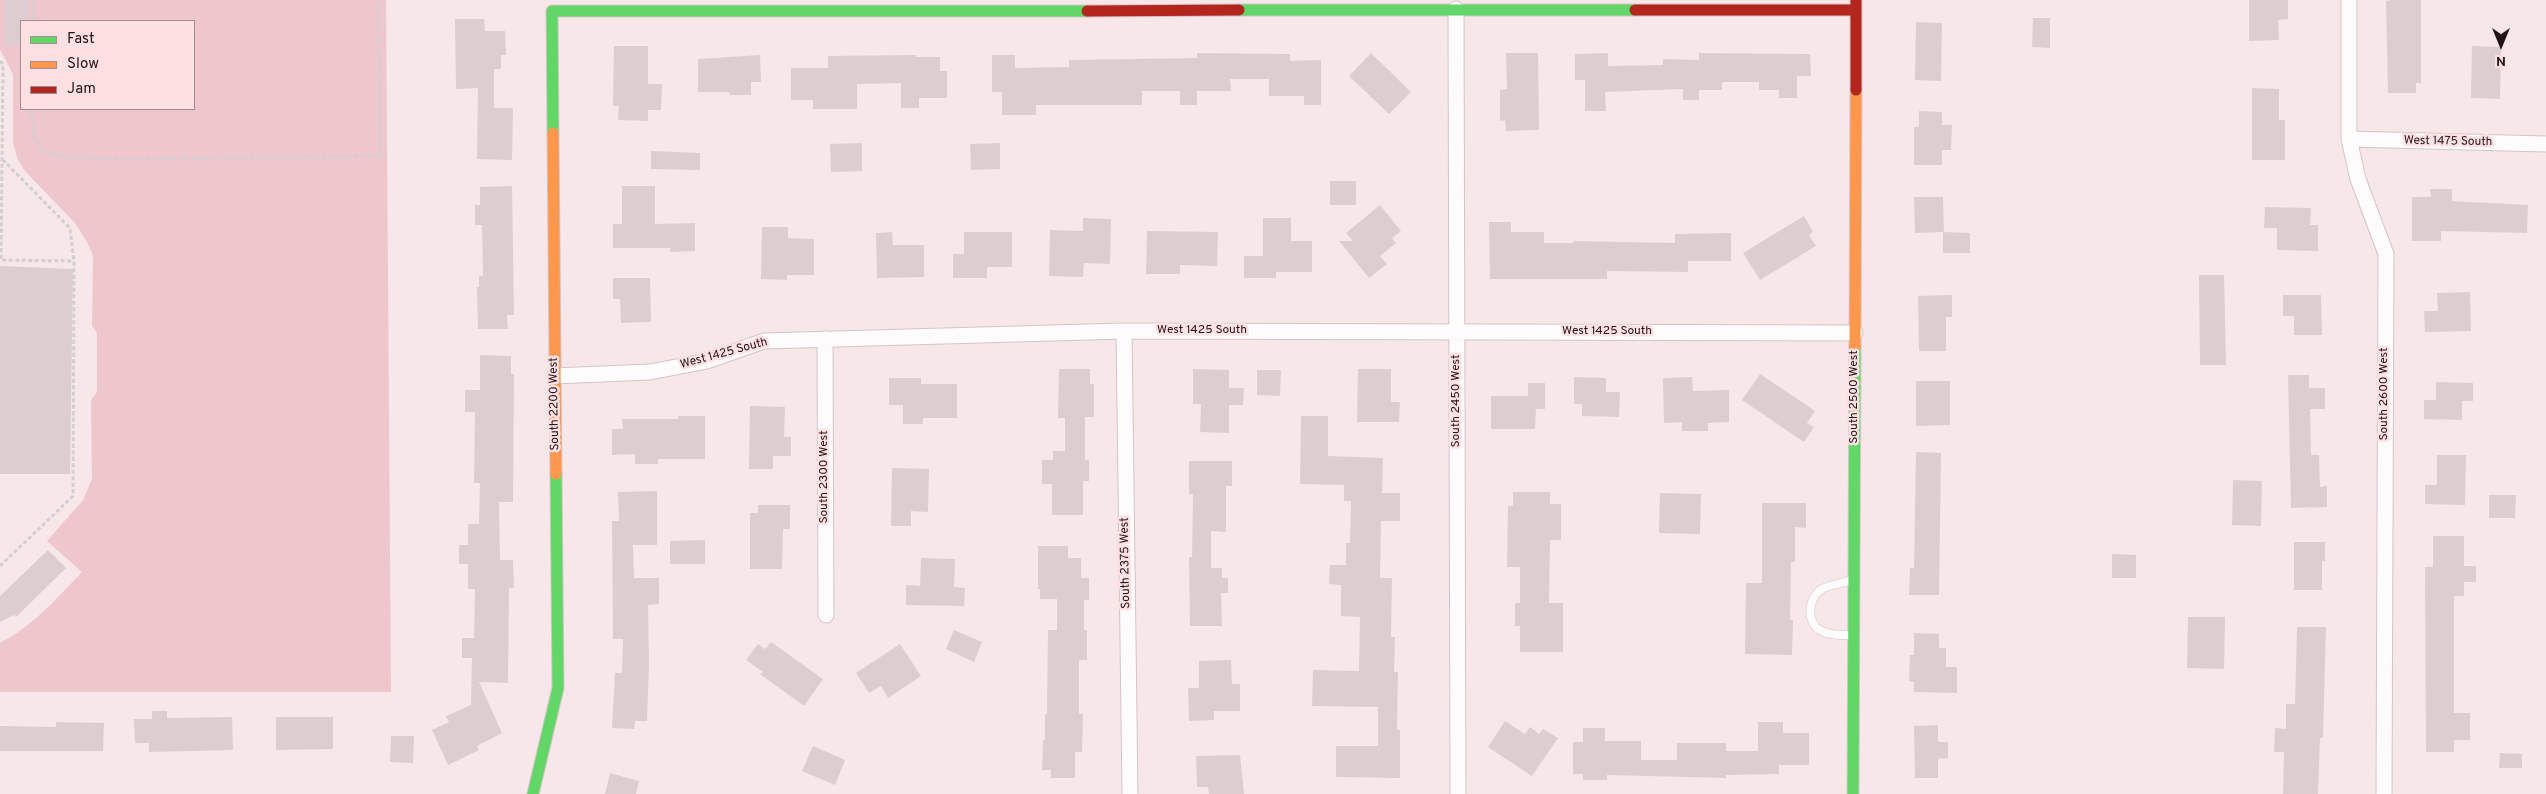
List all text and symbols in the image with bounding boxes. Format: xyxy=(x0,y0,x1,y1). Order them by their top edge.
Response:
legend xyxy=(20,20,195,110)
north arrow xyxy=(2476,20,2526,70)
text: Fast xyxy=(67,30,95,49)
text: N xyxy=(2496,52,2506,69)
text: Slow xyxy=(67,55,99,74)
text: Jam xyxy=(67,80,96,99)
street label: West 1475 South xyxy=(2404,134,2492,150)
street label: West 1425 South xyxy=(1157,324,1247,338)
street label: West 1425 South xyxy=(1562,325,1652,339)
street label: West 1425 South xyxy=(679,335,769,373)
street label: South 2600 West xyxy=(2378,347,2392,441)
street label: South 2500 West xyxy=(1848,350,1862,444)
street label: South 2450 West xyxy=(1450,354,1464,448)
street label: South 2200 West xyxy=(547,357,563,451)
street label: South 2300 West xyxy=(818,430,832,524)
street label: South 2375 West xyxy=(1118,517,1134,609)

